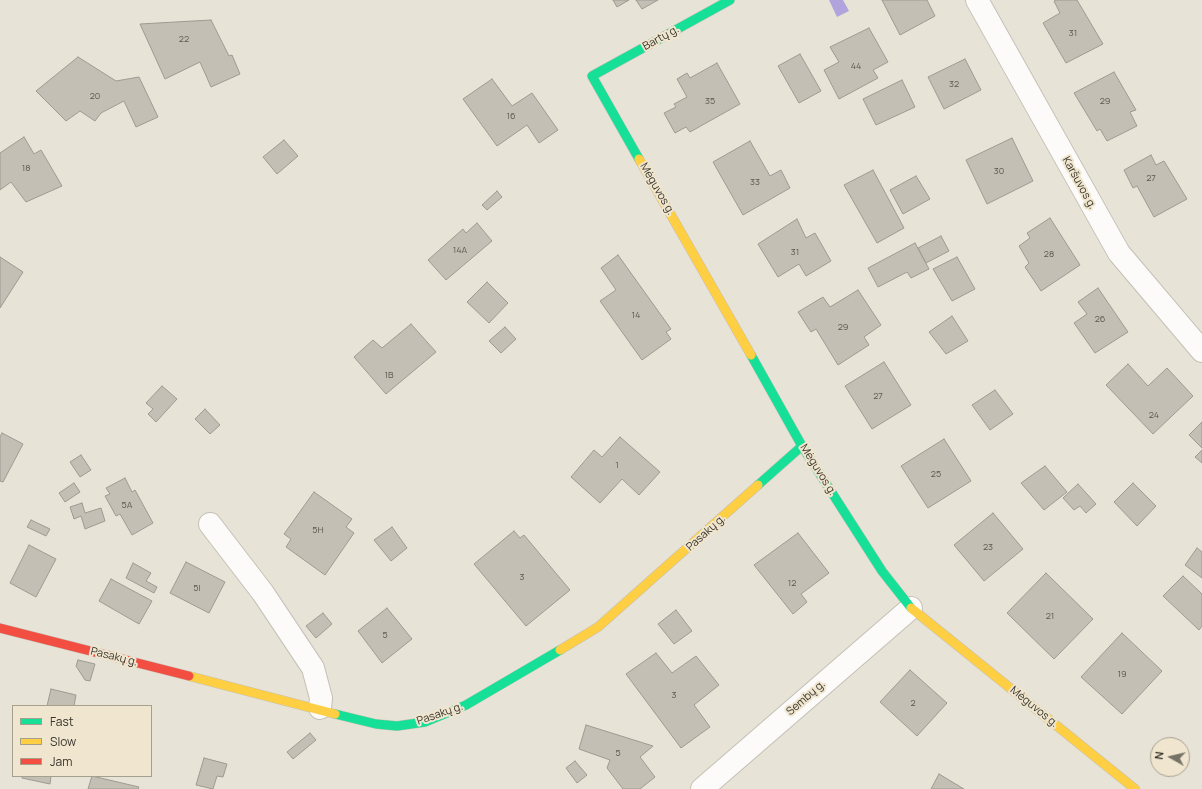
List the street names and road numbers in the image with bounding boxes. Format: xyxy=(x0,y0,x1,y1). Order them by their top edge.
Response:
street label: Bartų g. xyxy=(641,23,681,53)
street label: Karšuvos g. xyxy=(1059,155,1099,211)
street label: Mėguvos g. xyxy=(637,161,677,217)
street label: Mėguvos g. xyxy=(797,442,839,498)
street label: Pasakų g. xyxy=(684,512,728,554)
street label: Pasakų g. xyxy=(89,645,139,669)
street label: Sembų g. xyxy=(784,678,828,718)
street label: Mėguvos g. xyxy=(1007,684,1061,730)
street label: Pasakų g. xyxy=(415,700,465,728)

